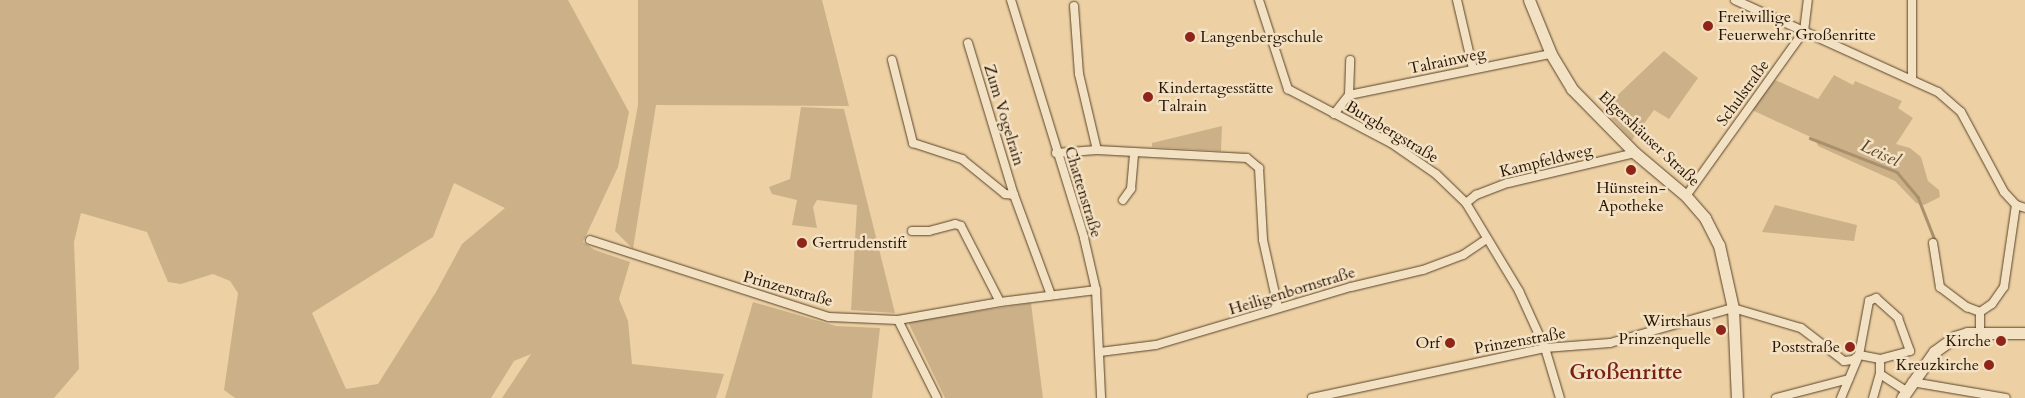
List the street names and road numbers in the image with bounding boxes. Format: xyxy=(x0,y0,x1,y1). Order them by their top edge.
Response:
street label: Talrainweg xyxy=(1407,43,1487,79)
street label: Schulstraße xyxy=(1713,56,1773,130)
street label: Zum Vogelrain xyxy=(979,62,1029,168)
street label: Elgershäuser Straße xyxy=(1594,87,1704,191)
street label: Burgbergstraße xyxy=(1342,97,1442,167)
street label: Kampfeldweg xyxy=(1498,140,1594,182)
street label: Chattenstraße xyxy=(1060,144,1106,240)
street label: Heiligenbornstraße xyxy=(1226,263,1358,319)
street label: Prinzenstraße xyxy=(741,267,835,311)
street label: Prinzenstraße xyxy=(1473,324,1567,358)

